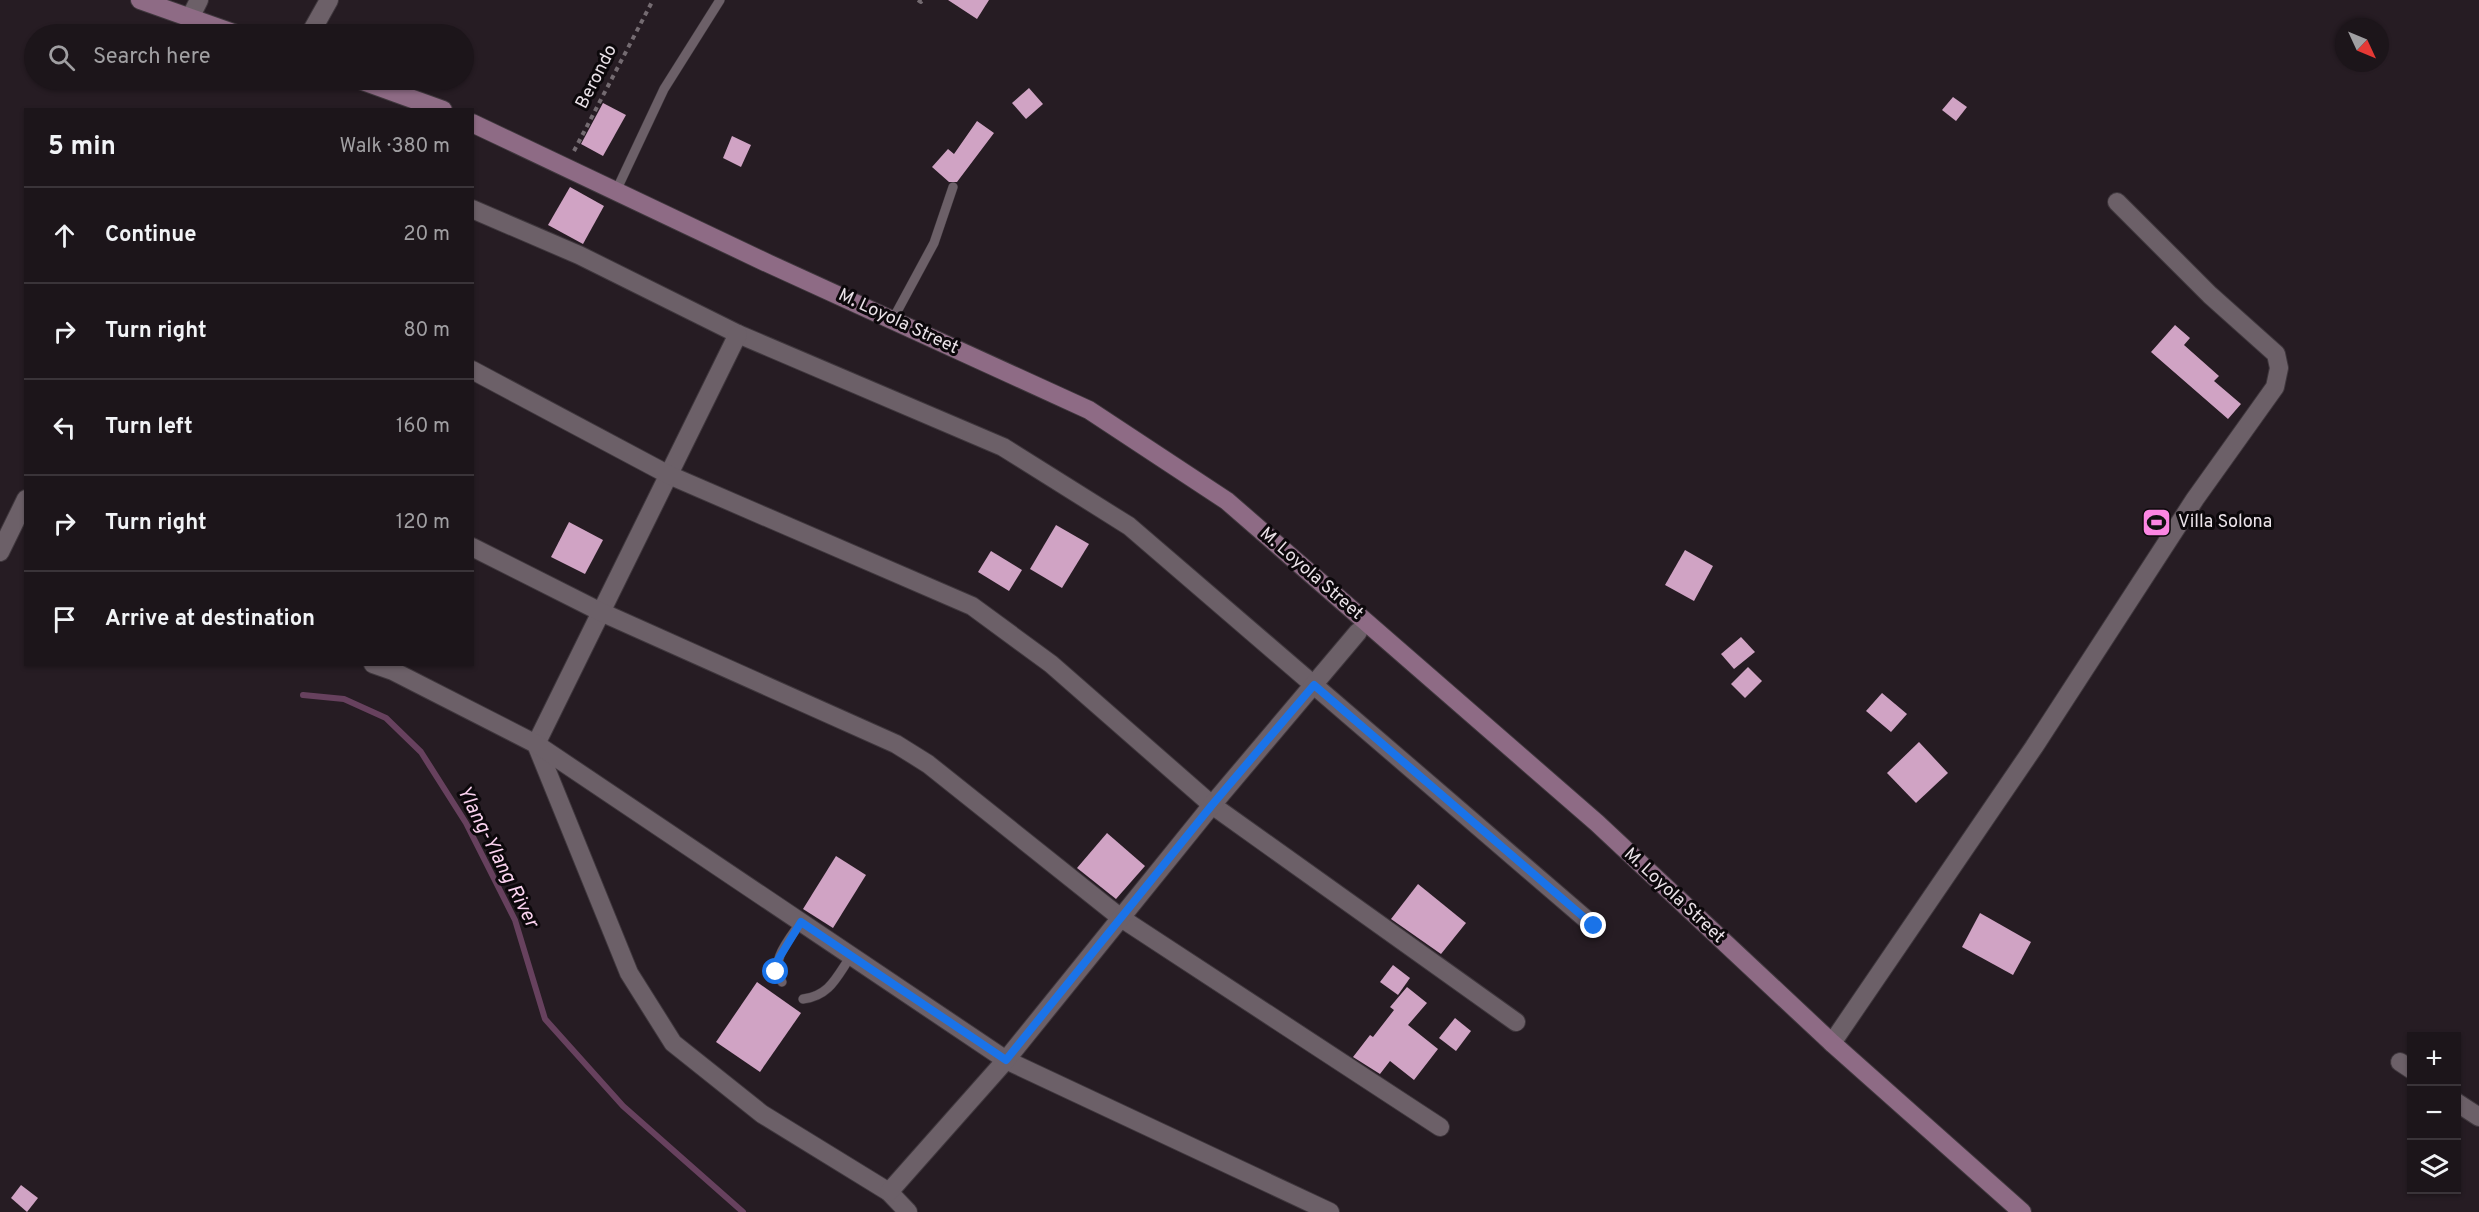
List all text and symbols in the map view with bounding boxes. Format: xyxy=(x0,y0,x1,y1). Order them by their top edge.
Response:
north arrow xyxy=(2335,18,2389,72)
search box xyxy=(24,24,474,90)
icon: search xyxy=(45,41,78,74)
street label: Berondo xyxy=(571,41,623,113)
text: Search here xyxy=(93,44,211,71)
text: 5 min xyxy=(48,131,116,164)
text: Walk · 380 m xyxy=(339,134,450,160)
icon: ahead xyxy=(48,219,81,252)
text: Continue xyxy=(105,222,196,249)
text: 20 m xyxy=(403,222,450,248)
street label: M. Loyola Street xyxy=(834,284,962,360)
icon: right xyxy=(48,315,81,348)
text: Turn right xyxy=(105,318,207,345)
text: 80 m xyxy=(404,318,450,344)
icon: left xyxy=(48,411,81,444)
text: Turn left xyxy=(105,414,193,441)
text: 160 m xyxy=(396,414,450,440)
sports icon: Villa Solona xyxy=(2141,506,2173,538)
icon: right xyxy=(48,507,81,540)
text: Turn right xyxy=(105,510,207,537)
text: 120 m xyxy=(396,510,450,536)
place label: Villa Solona xyxy=(2178,511,2272,534)
street label: M. Loyola Street xyxy=(1254,523,1368,625)
icon: arrive xyxy=(48,603,81,636)
text: Arrive at destination xyxy=(105,606,315,633)
water label: Ylang-Ylang River xyxy=(450,782,545,934)
street label: M. Loyola Street xyxy=(1619,843,1729,949)
route end xyxy=(1580,912,1606,938)
route start xyxy=(762,958,788,984)
map controls xyxy=(2407,1032,2461,1194)
button: + xyxy=(2407,1032,2461,1086)
button: − xyxy=(2407,1086,2461,1140)
button: layers xyxy=(2407,1140,2461,1194)

